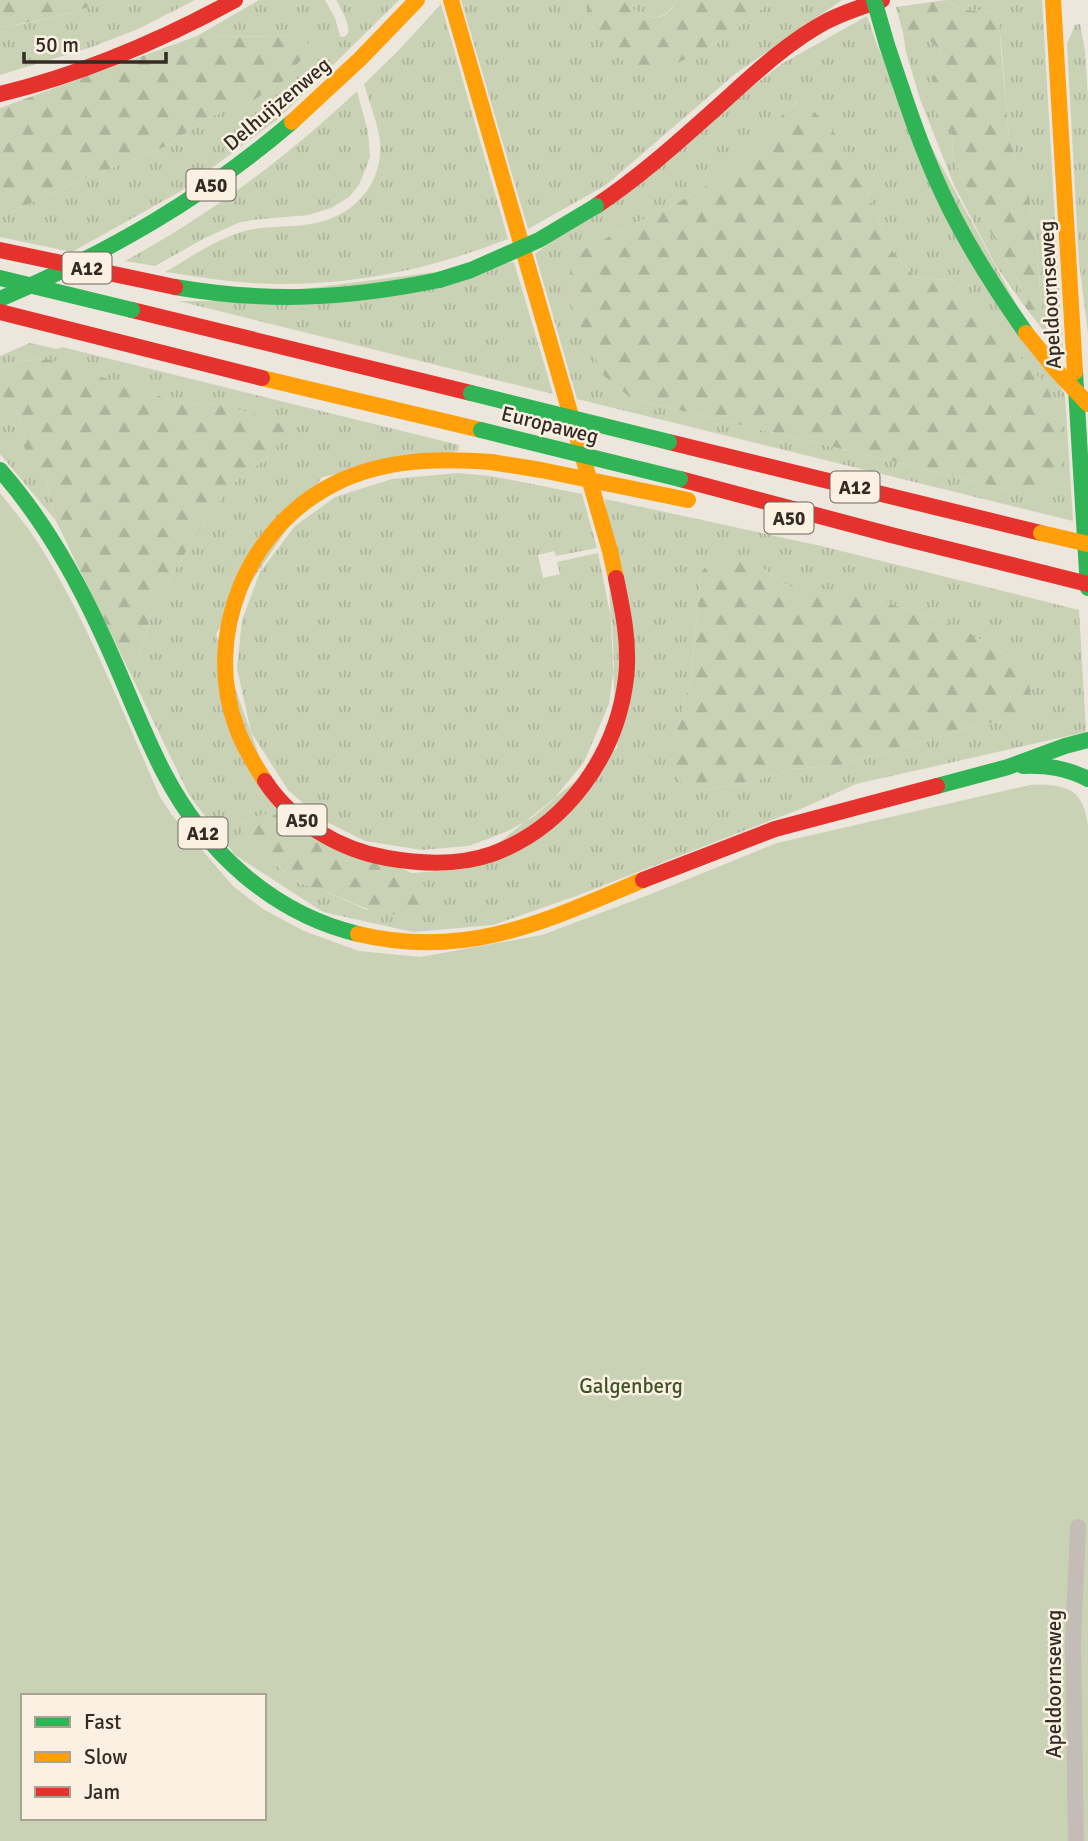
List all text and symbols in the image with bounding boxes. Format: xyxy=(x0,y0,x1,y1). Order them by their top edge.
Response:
scale bar xyxy=(24,21,166,65)
text: 50 m xyxy=(35,32,79,58)
street label: Delhuijzenweg xyxy=(218,52,336,156)
road number: A50 xyxy=(186,169,235,200)
street label: Apeldoornseweg xyxy=(1033,220,1067,370)
road number: A12 xyxy=(62,252,112,284)
street label: Europaweg xyxy=(499,400,601,450)
road number: A12 xyxy=(830,472,880,502)
road number: A50 xyxy=(764,503,814,534)
road number: A50 xyxy=(278,804,326,835)
road number: A12 xyxy=(178,818,228,848)
park label: Galgenberg xyxy=(579,1373,683,1399)
street label: Apeldoornseweg xyxy=(1041,1610,1067,1758)
legend xyxy=(21,1694,266,1820)
text: Fast xyxy=(84,1709,121,1735)
text: Slow xyxy=(84,1744,128,1770)
text: Jam xyxy=(84,1779,120,1805)

